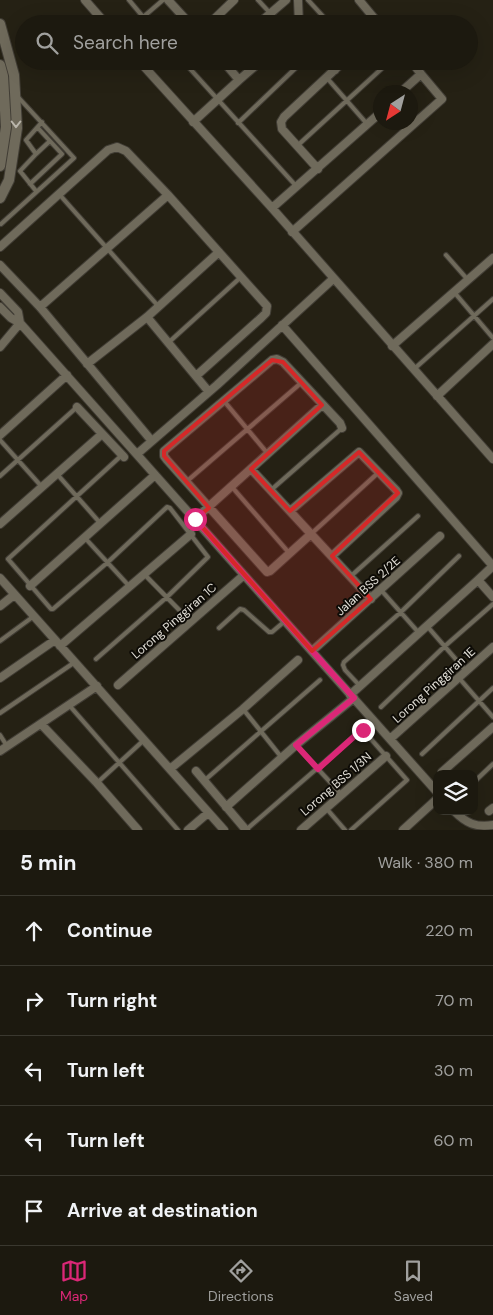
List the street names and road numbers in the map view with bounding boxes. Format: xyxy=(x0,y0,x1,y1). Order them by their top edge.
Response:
street label: Jalan BSS 2/2E xyxy=(332,553,404,619)
street label: Lorong Pinggiran 1C xyxy=(128,579,220,662)
street label: Lorong Pinggiran 1E xyxy=(389,643,479,726)
street label: Lorong BSS 1/3N xyxy=(297,749,375,819)

